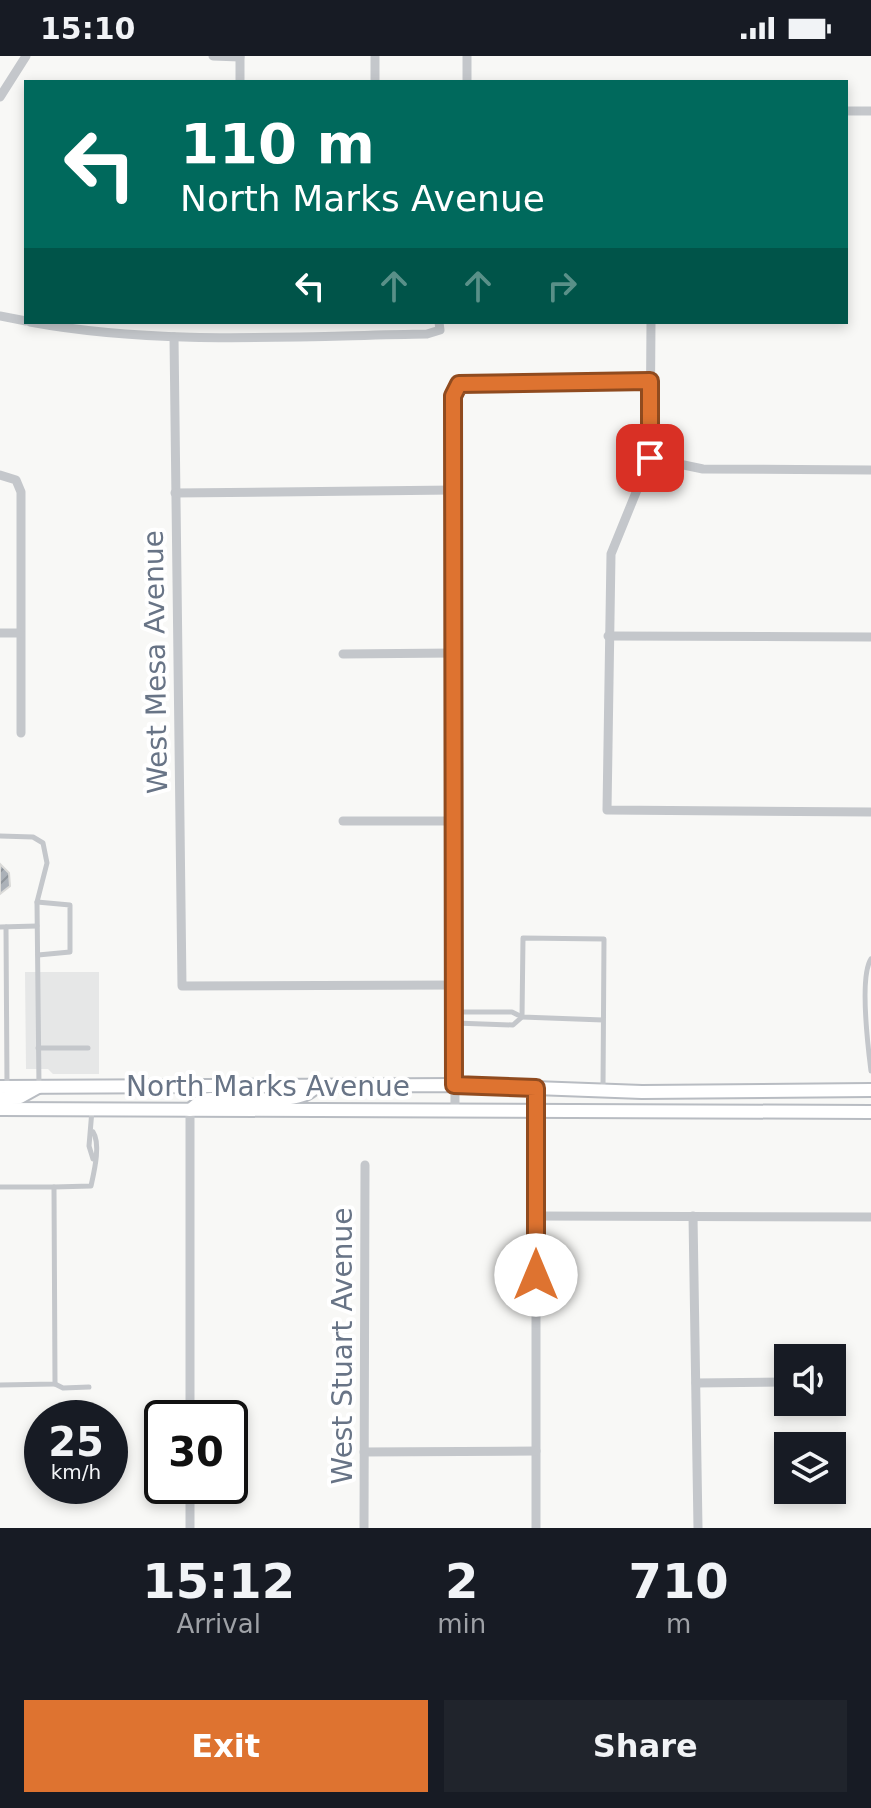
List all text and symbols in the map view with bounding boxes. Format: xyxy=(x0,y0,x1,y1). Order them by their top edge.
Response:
text: 15:10 xyxy=(40,11,136,46)
text: 110 m xyxy=(180,111,375,176)
icon: left xyxy=(48,112,152,216)
text: North Marks Avenue xyxy=(180,178,545,219)
icon: left xyxy=(288,264,332,308)
icon: ahead xyxy=(372,264,416,308)
icon: ahead xyxy=(456,264,500,308)
icon: right xyxy=(540,264,584,308)
pin xyxy=(616,424,684,492)
icon: arrive xyxy=(628,436,672,480)
street label: West Mesa Avenue xyxy=(137,530,174,794)
street label: North Marks Avenue xyxy=(126,1070,410,1103)
street label: West Stuart Avenue xyxy=(326,1208,359,1484)
position arrow xyxy=(494,1233,578,1317)
map controls xyxy=(774,1344,846,1504)
button: sound xyxy=(774,1344,846,1416)
speed limit sign: 30 xyxy=(144,1400,248,1504)
text: 25 xyxy=(48,1419,104,1465)
button: layers xyxy=(774,1432,846,1504)
text: km/h xyxy=(51,1460,101,1484)
text: 15:12 xyxy=(142,1553,295,1609)
text: 2 xyxy=(445,1553,478,1609)
text: 710 xyxy=(629,1553,729,1609)
text: Arrival xyxy=(176,1609,261,1639)
text: min xyxy=(437,1609,486,1639)
text: m xyxy=(666,1609,691,1639)
button: Exit xyxy=(24,1700,428,1792)
button: Share xyxy=(444,1700,847,1792)

